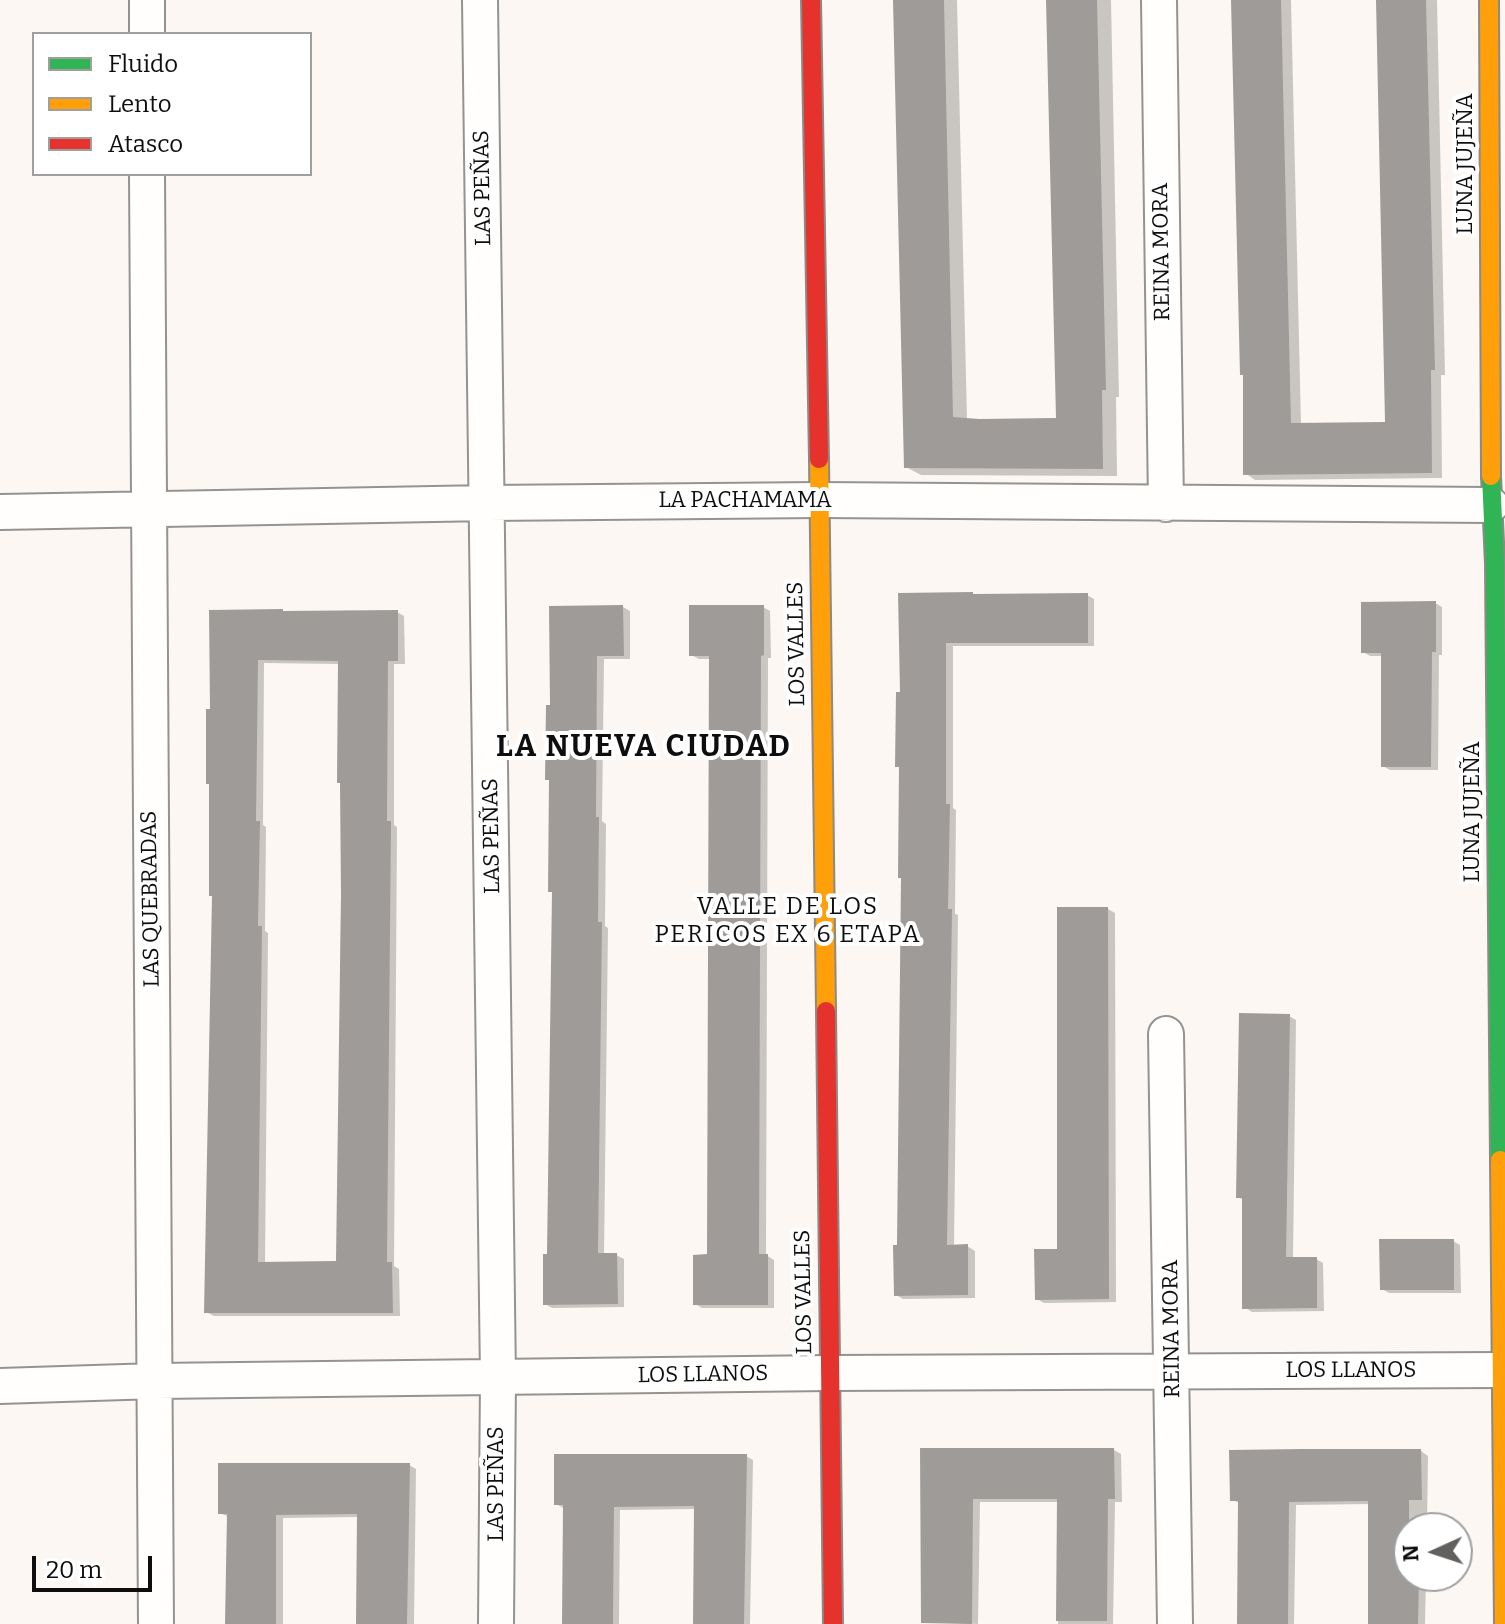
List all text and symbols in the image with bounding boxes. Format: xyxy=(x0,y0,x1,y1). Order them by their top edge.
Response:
legend xyxy=(32,32,312,176)
text: Fluido xyxy=(108,50,178,78)
text: Lento xyxy=(108,90,171,118)
street label: LUNA JUJEÑA xyxy=(1453,93,1479,235)
text: Atasco xyxy=(108,130,183,158)
street label: LAS PEÑAS xyxy=(469,130,497,246)
street label: REINA MORA xyxy=(1148,183,1176,321)
street label: LA PACHAMAMA xyxy=(658,488,832,514)
street label: LOS VALLES xyxy=(783,582,811,706)
district label: LA NUEVA CIUDAD xyxy=(496,730,792,766)
street label: LUNA JUJEÑA xyxy=(1460,741,1486,883)
street label: LAS PEÑAS xyxy=(478,778,506,894)
street label: LAS QUEBRADAS xyxy=(136,810,166,988)
district label: VALLE DE LOS PERICOS EX 6 ETAPA xyxy=(654,893,922,949)
street label: LOS VALLES xyxy=(790,1230,818,1354)
street label: REINA MORA xyxy=(1158,1260,1186,1398)
street label: LOS LLANOS xyxy=(1286,1358,1416,1384)
street label: LOS LLANOS xyxy=(637,1361,769,1389)
street label: LAS PEÑAS xyxy=(484,1426,510,1542)
north arrow xyxy=(1393,1512,1473,1592)
scale bar xyxy=(36,1540,156,1590)
text: N xyxy=(1397,1544,1424,1562)
text: 20 m xyxy=(46,1556,102,1584)

